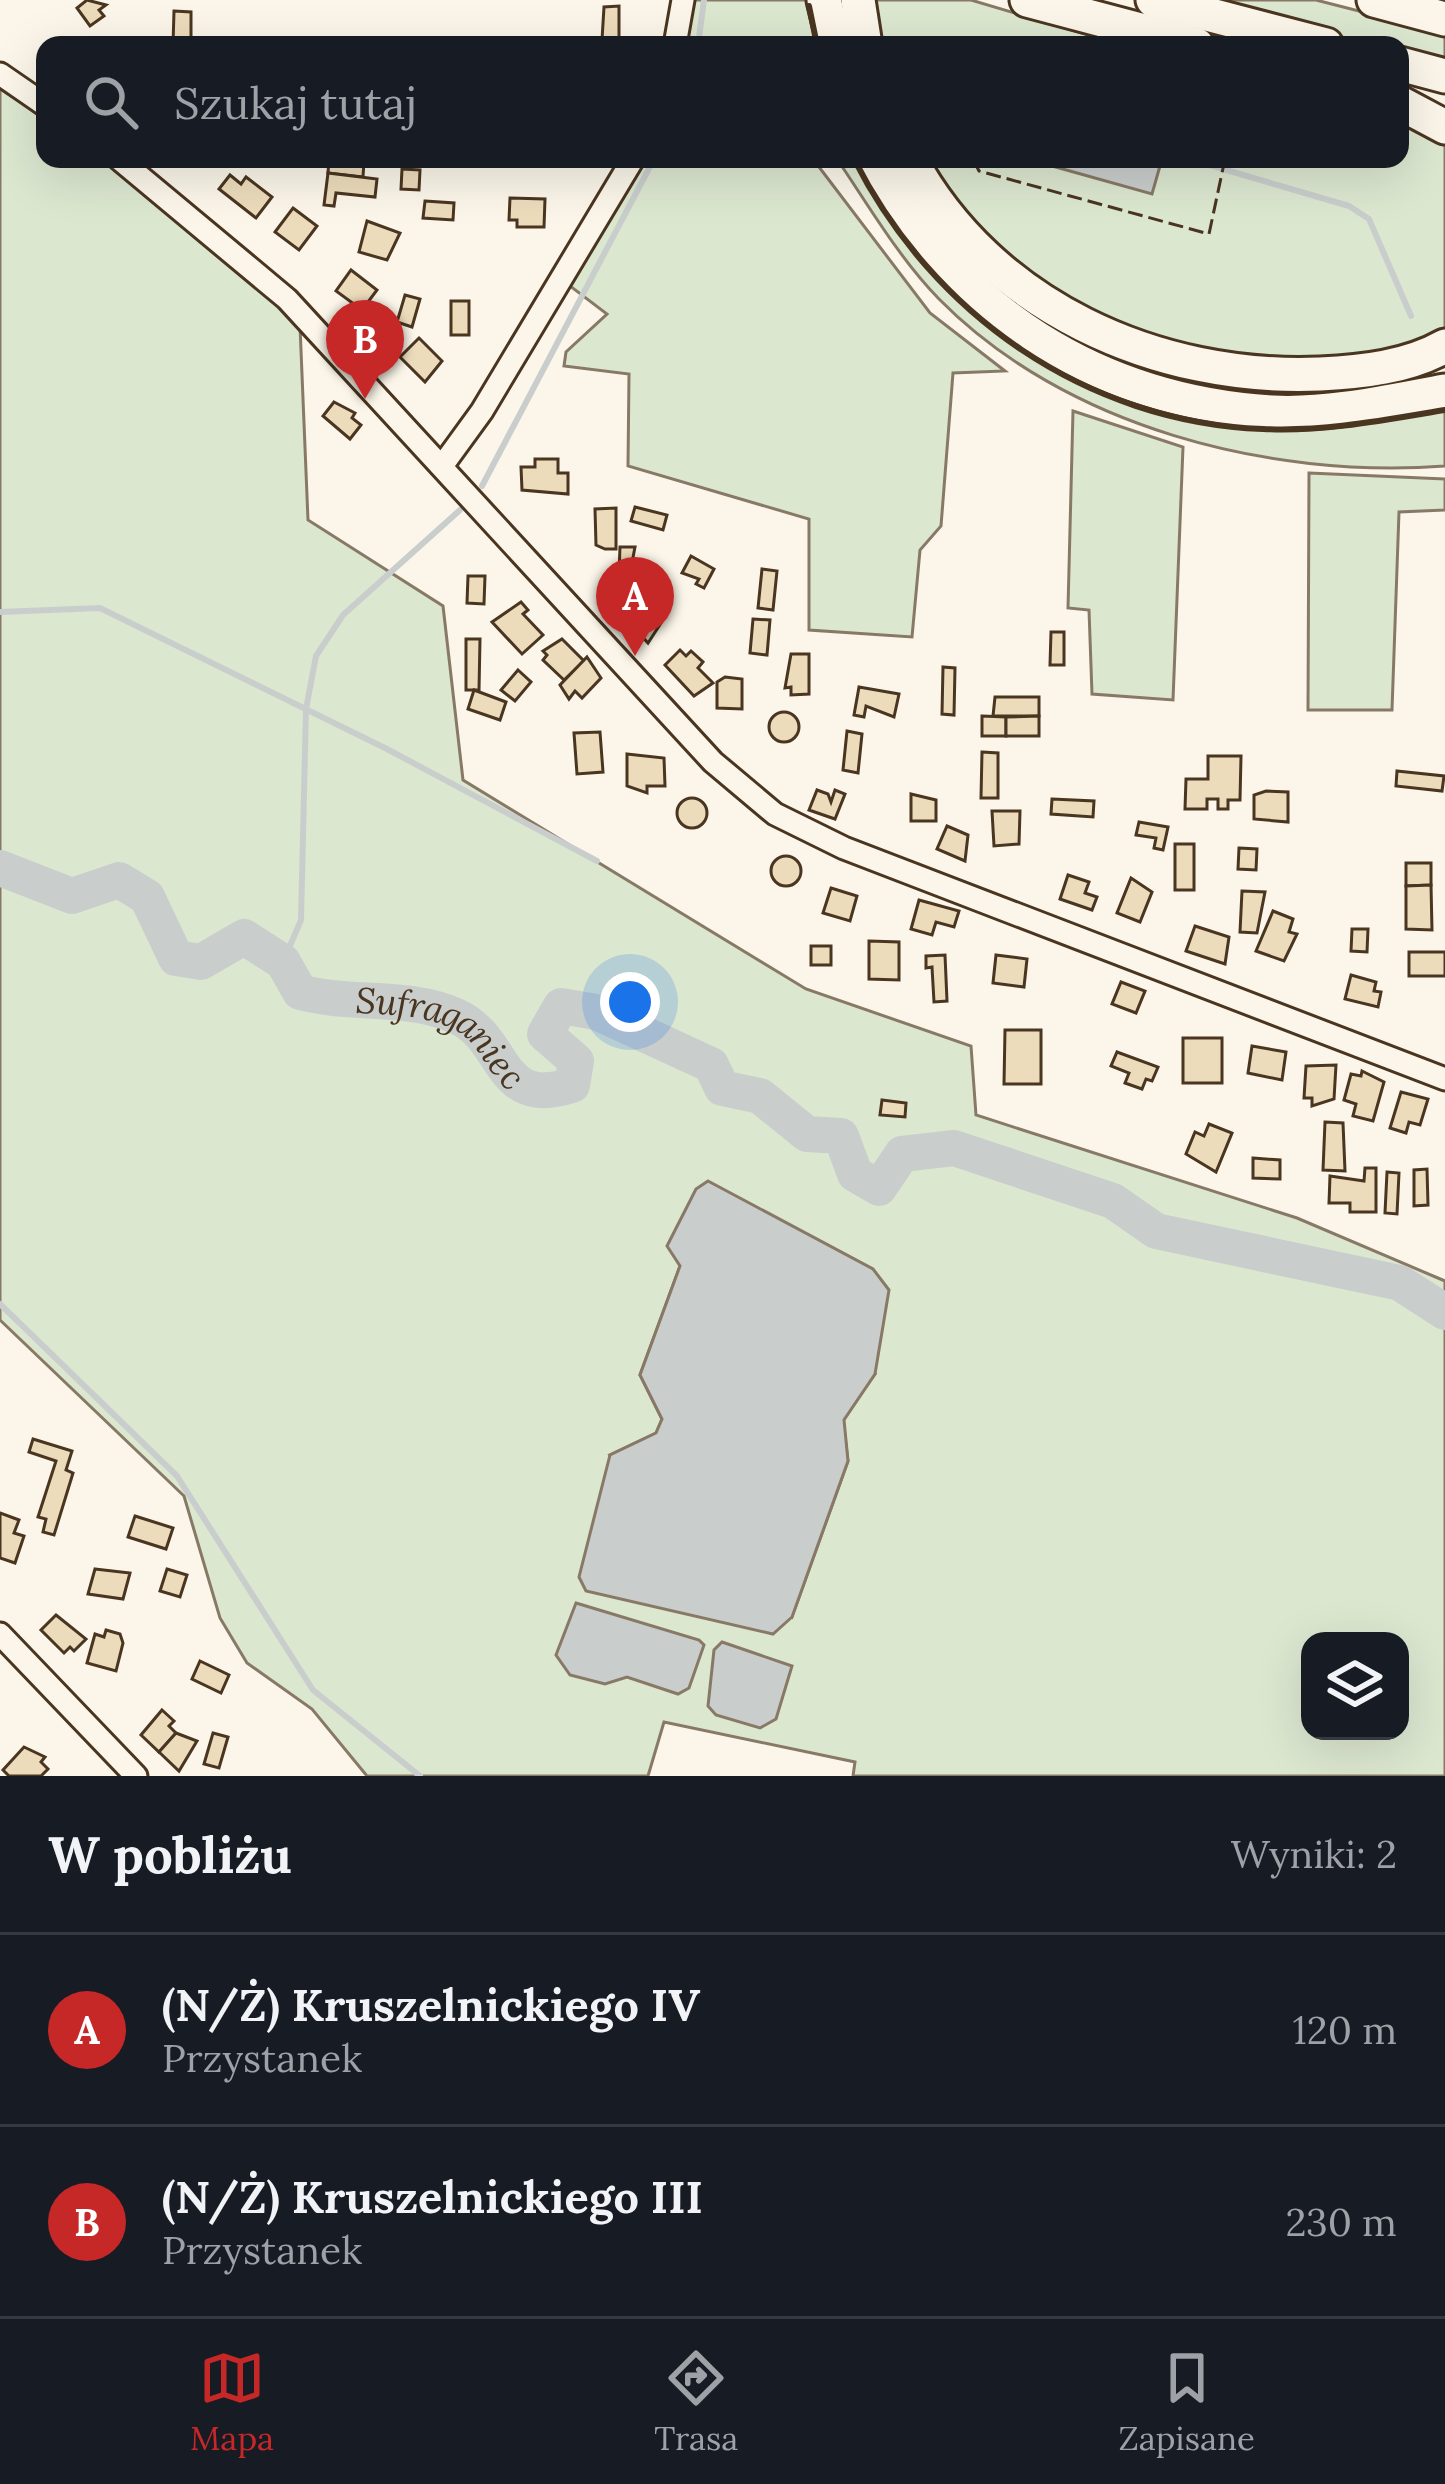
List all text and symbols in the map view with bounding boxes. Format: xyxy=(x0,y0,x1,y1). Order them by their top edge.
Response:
search box xyxy=(36,36,1409,168)
icon: search xyxy=(78,69,144,135)
text: Szukaj tutaj xyxy=(174,74,417,131)
pin: B xyxy=(326,300,404,399)
pin: A xyxy=(596,557,674,656)
your location xyxy=(600,972,660,1032)
water label: Sufraganiec xyxy=(354,977,535,1100)
map controls xyxy=(1301,1632,1409,1740)
button: layers xyxy=(1301,1632,1409,1740)
text: W pobliżu xyxy=(48,1822,292,1887)
text: Wyniki: 2 xyxy=(1231,1829,1397,1879)
text: (N/Ż) Kruszelnickiego IV xyxy=(162,1976,700,2033)
text: A xyxy=(74,2005,100,2055)
text: 120 m xyxy=(1293,2005,1397,2055)
text: Przystanek xyxy=(162,2033,362,2083)
text: (N/Ż) Kruszelnickiego III xyxy=(162,2168,703,2225)
text: B xyxy=(74,2197,100,2247)
text: 230 m xyxy=(1286,2197,1397,2247)
text: Przystanek xyxy=(162,2225,362,2275)
tab: Mapa xyxy=(190,2345,274,2459)
tab: Trasa xyxy=(654,2345,738,2459)
tab: Zapisane xyxy=(1119,2345,1255,2459)

